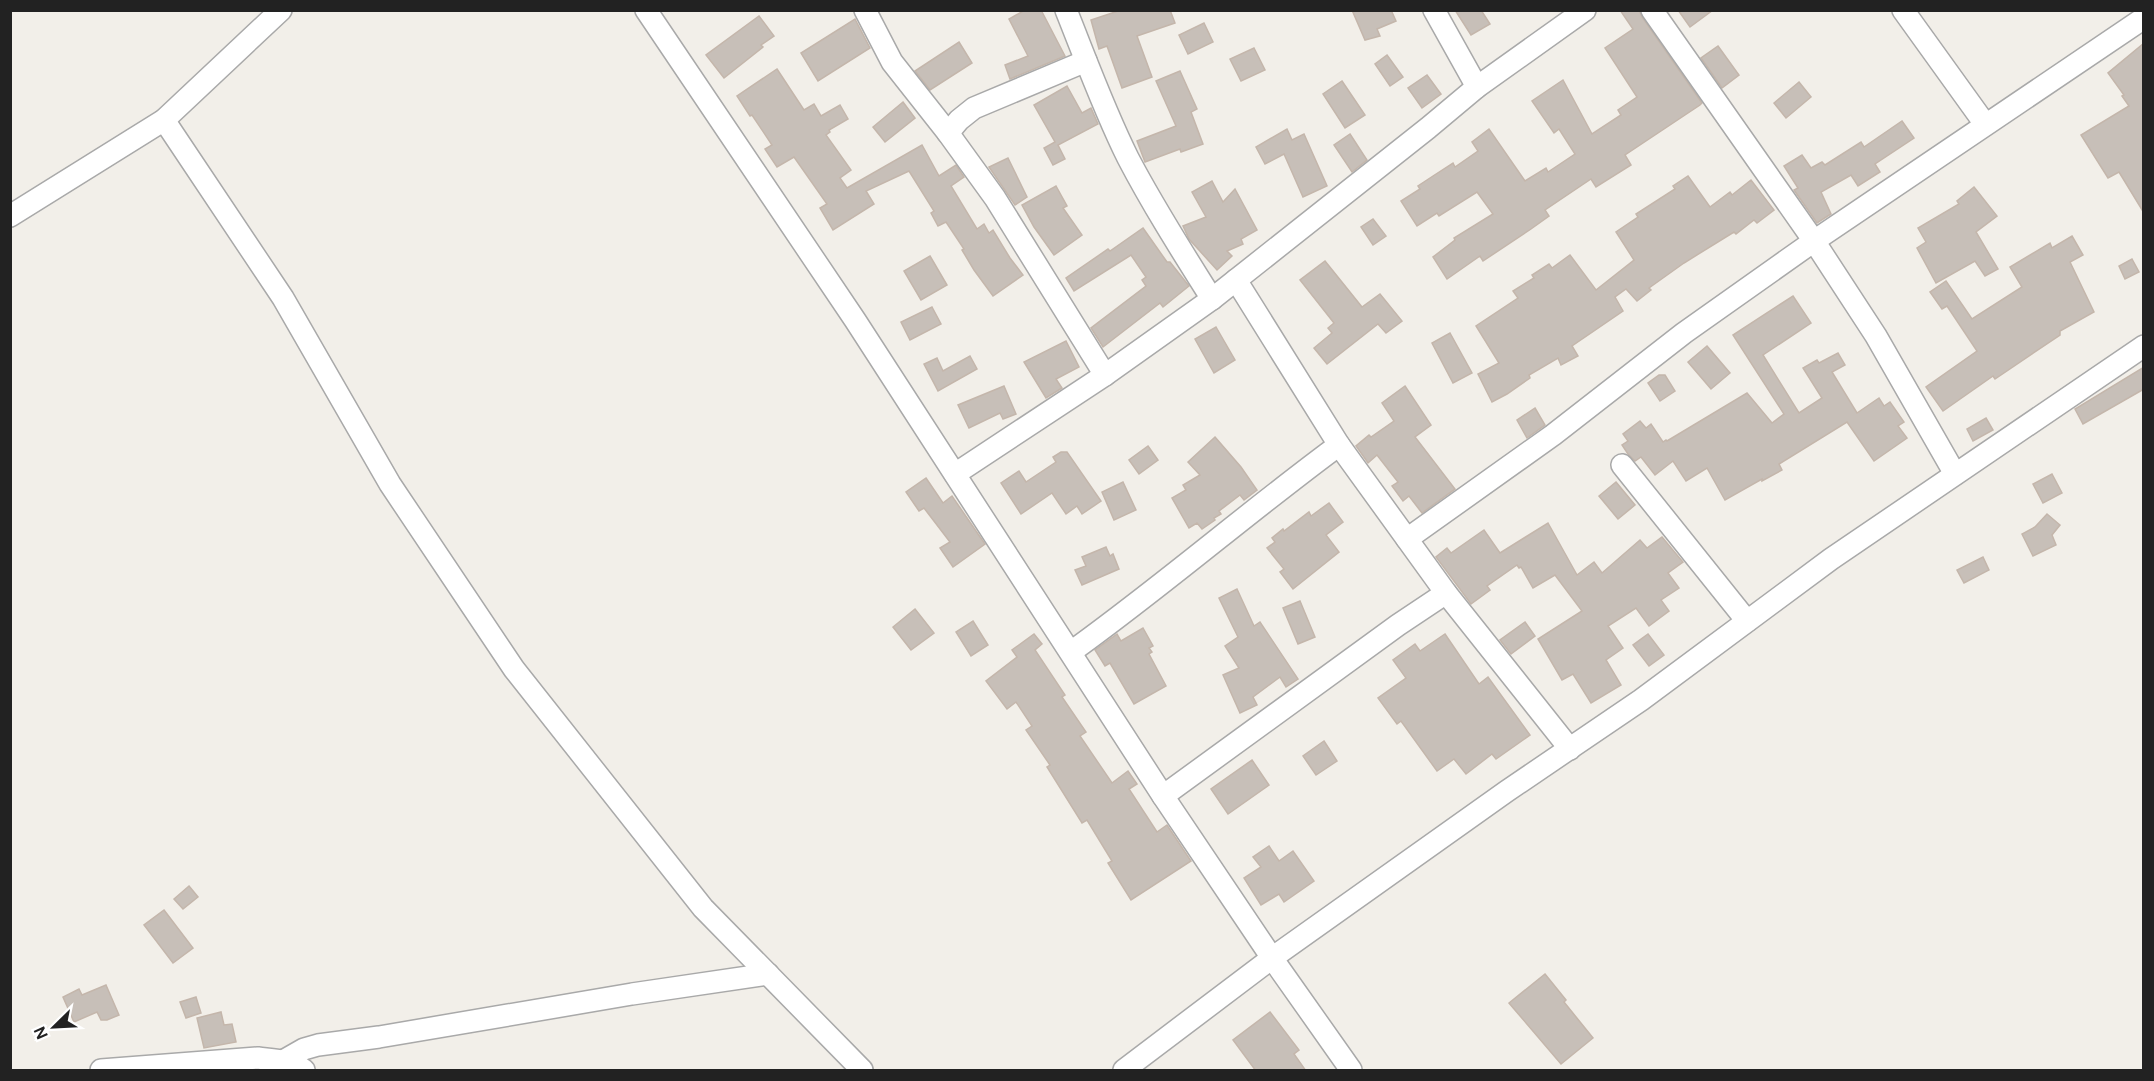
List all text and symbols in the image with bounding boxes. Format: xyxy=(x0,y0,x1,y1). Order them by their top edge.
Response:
north arrow xyxy=(24,997,84,1057)
text: N xyxy=(29,1023,53,1042)

